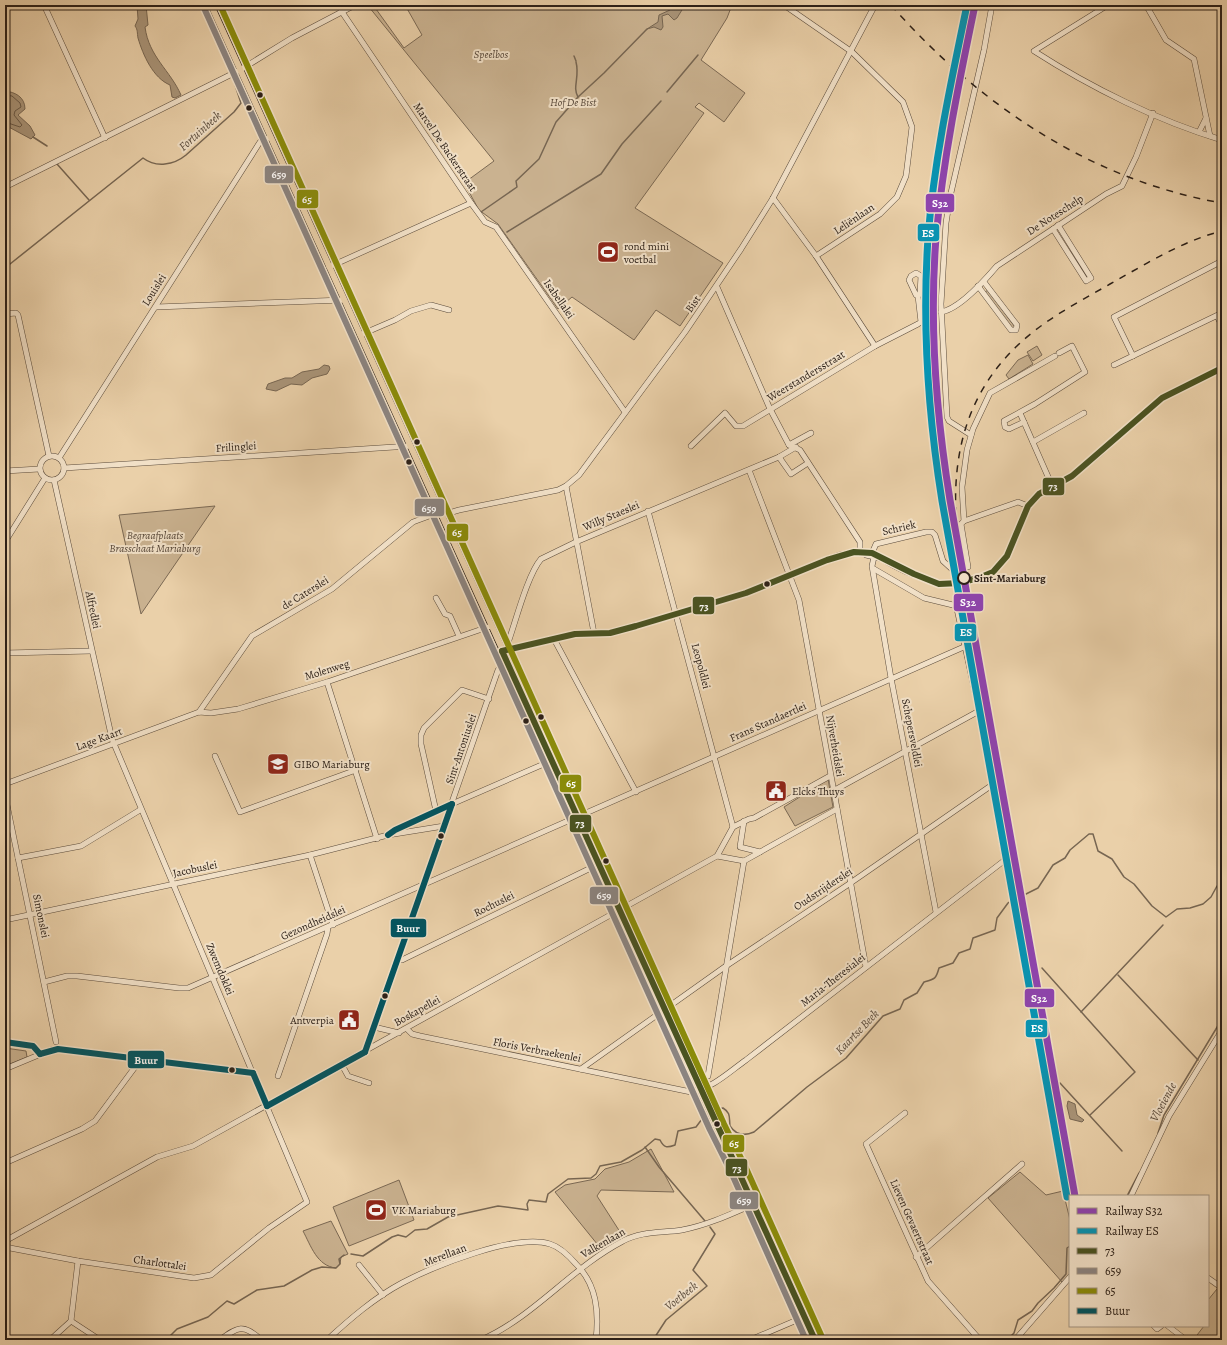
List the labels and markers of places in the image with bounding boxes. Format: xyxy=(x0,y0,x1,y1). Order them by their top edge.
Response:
unlabelled marker xyxy=(255,90,265,100)
unlabelled marker xyxy=(244,103,254,113)
sports icon: rond mini voetbal xyxy=(595,239,621,265)
place label: rond mini voetbal xyxy=(623,239,669,267)
unlabelled marker xyxy=(412,437,422,447)
unlabelled marker xyxy=(404,457,414,467)
marker: Sint-Mariaburg xyxy=(957,571,971,585)
place label: Sint-Mariaburg xyxy=(974,571,1046,586)
unlabelled marker xyxy=(762,579,772,589)
unlabelled marker xyxy=(536,712,546,722)
unlabelled marker xyxy=(521,716,531,726)
school or university icon: GIBO Mariaburg xyxy=(265,751,291,777)
place label: GIBO Mariaburg xyxy=(294,757,370,772)
public building icon: Elcks Thuys xyxy=(763,778,789,804)
place label: Elcks Thuys xyxy=(792,784,844,799)
unlabelled marker xyxy=(436,831,446,841)
unlabelled marker xyxy=(601,856,611,866)
unlabelled marker xyxy=(380,991,390,1001)
public building icon: Antverpia xyxy=(336,1007,362,1033)
place label: Antverpia xyxy=(289,1013,335,1028)
unlabelled marker xyxy=(227,1065,237,1075)
unlabelled marker xyxy=(712,1119,722,1129)
sports icon: VK Mariaburg xyxy=(363,1197,389,1223)
place label: VK Mariaburg xyxy=(391,1203,456,1218)

